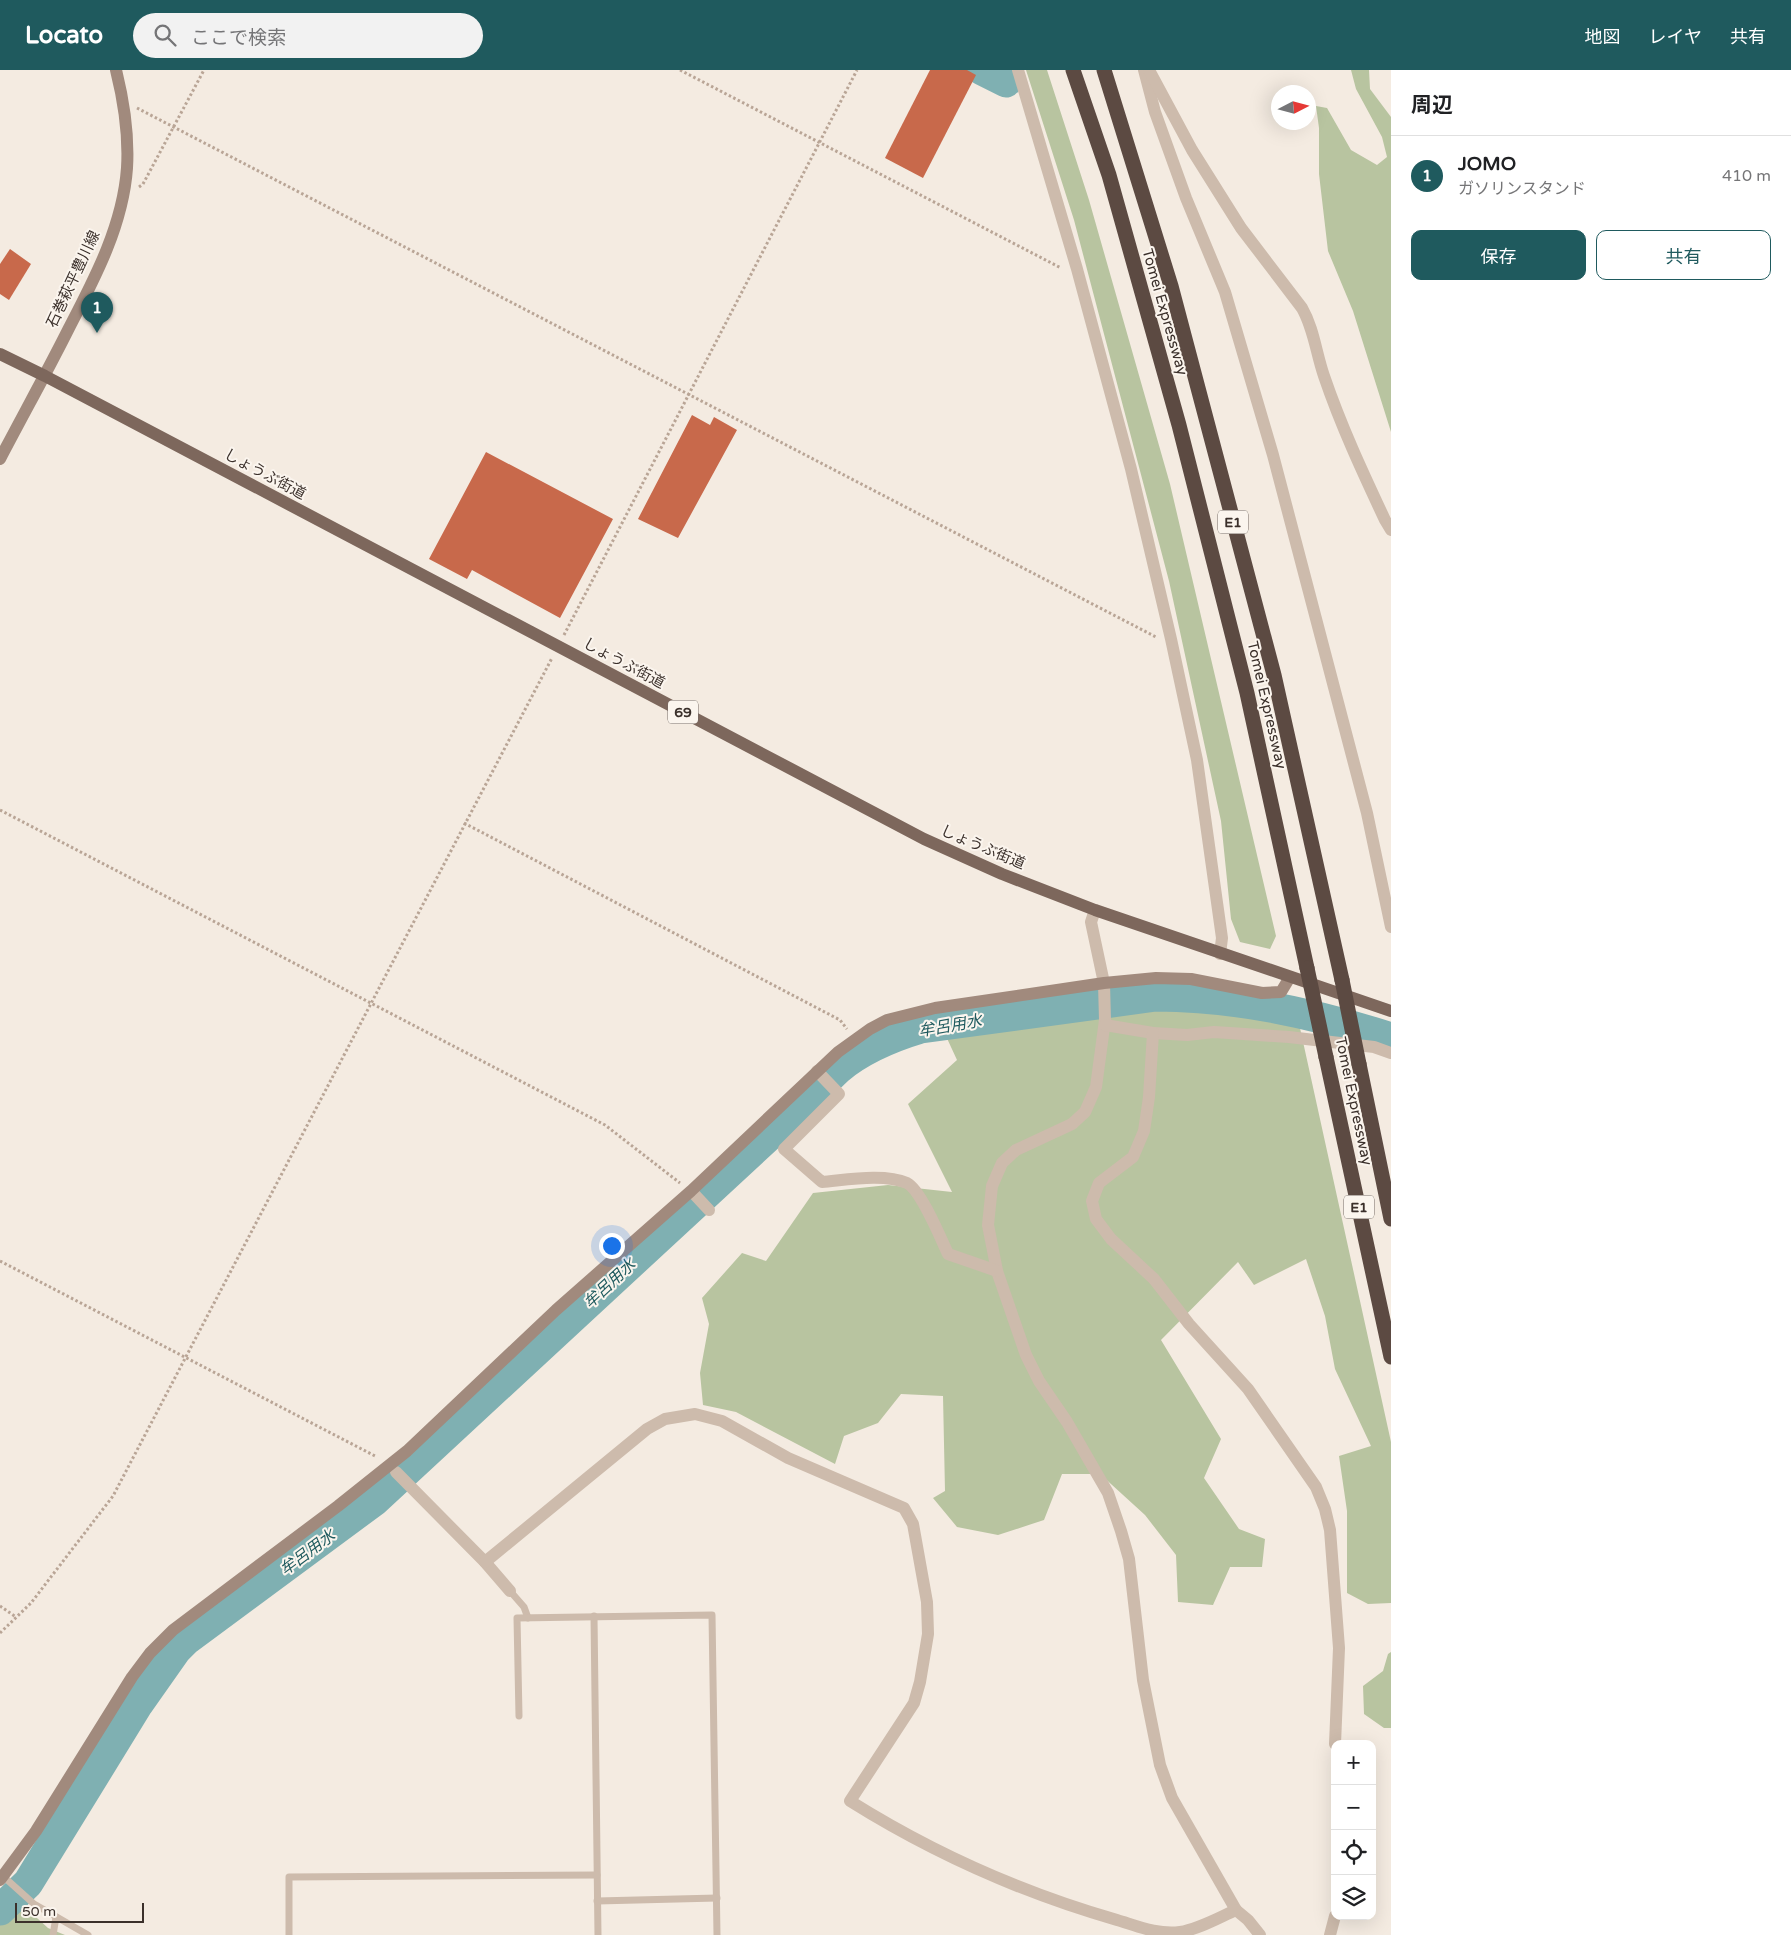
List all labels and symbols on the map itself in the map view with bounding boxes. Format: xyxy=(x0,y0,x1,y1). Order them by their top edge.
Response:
north arrow xyxy=(1271,85,1316,130)
street label: 石巻萩平豊川線 xyxy=(43,228,103,330)
street label: Tomei Expressway xyxy=(1138,247,1192,377)
pin: 1 xyxy=(81,292,113,333)
street label: しょうぶ街道 xyxy=(221,445,309,503)
road number: E1 xyxy=(1218,511,1248,534)
street label: しょうぶ街道 xyxy=(580,634,668,692)
street label: Tomei Expressway xyxy=(1244,639,1290,771)
road number: 69 xyxy=(668,700,698,724)
street label: しょうぶ街道 xyxy=(938,821,1028,873)
water label: 牟呂用水 xyxy=(917,1010,985,1041)
street label: Tomei Expressway xyxy=(1332,1035,1376,1167)
road number: E1 xyxy=(1344,1196,1374,1218)
your location xyxy=(599,1233,625,1259)
water label: 牟呂用水 xyxy=(579,1253,641,1313)
water label: 牟呂用水 xyxy=(276,1524,341,1580)
scale bar xyxy=(15,1900,144,1923)

